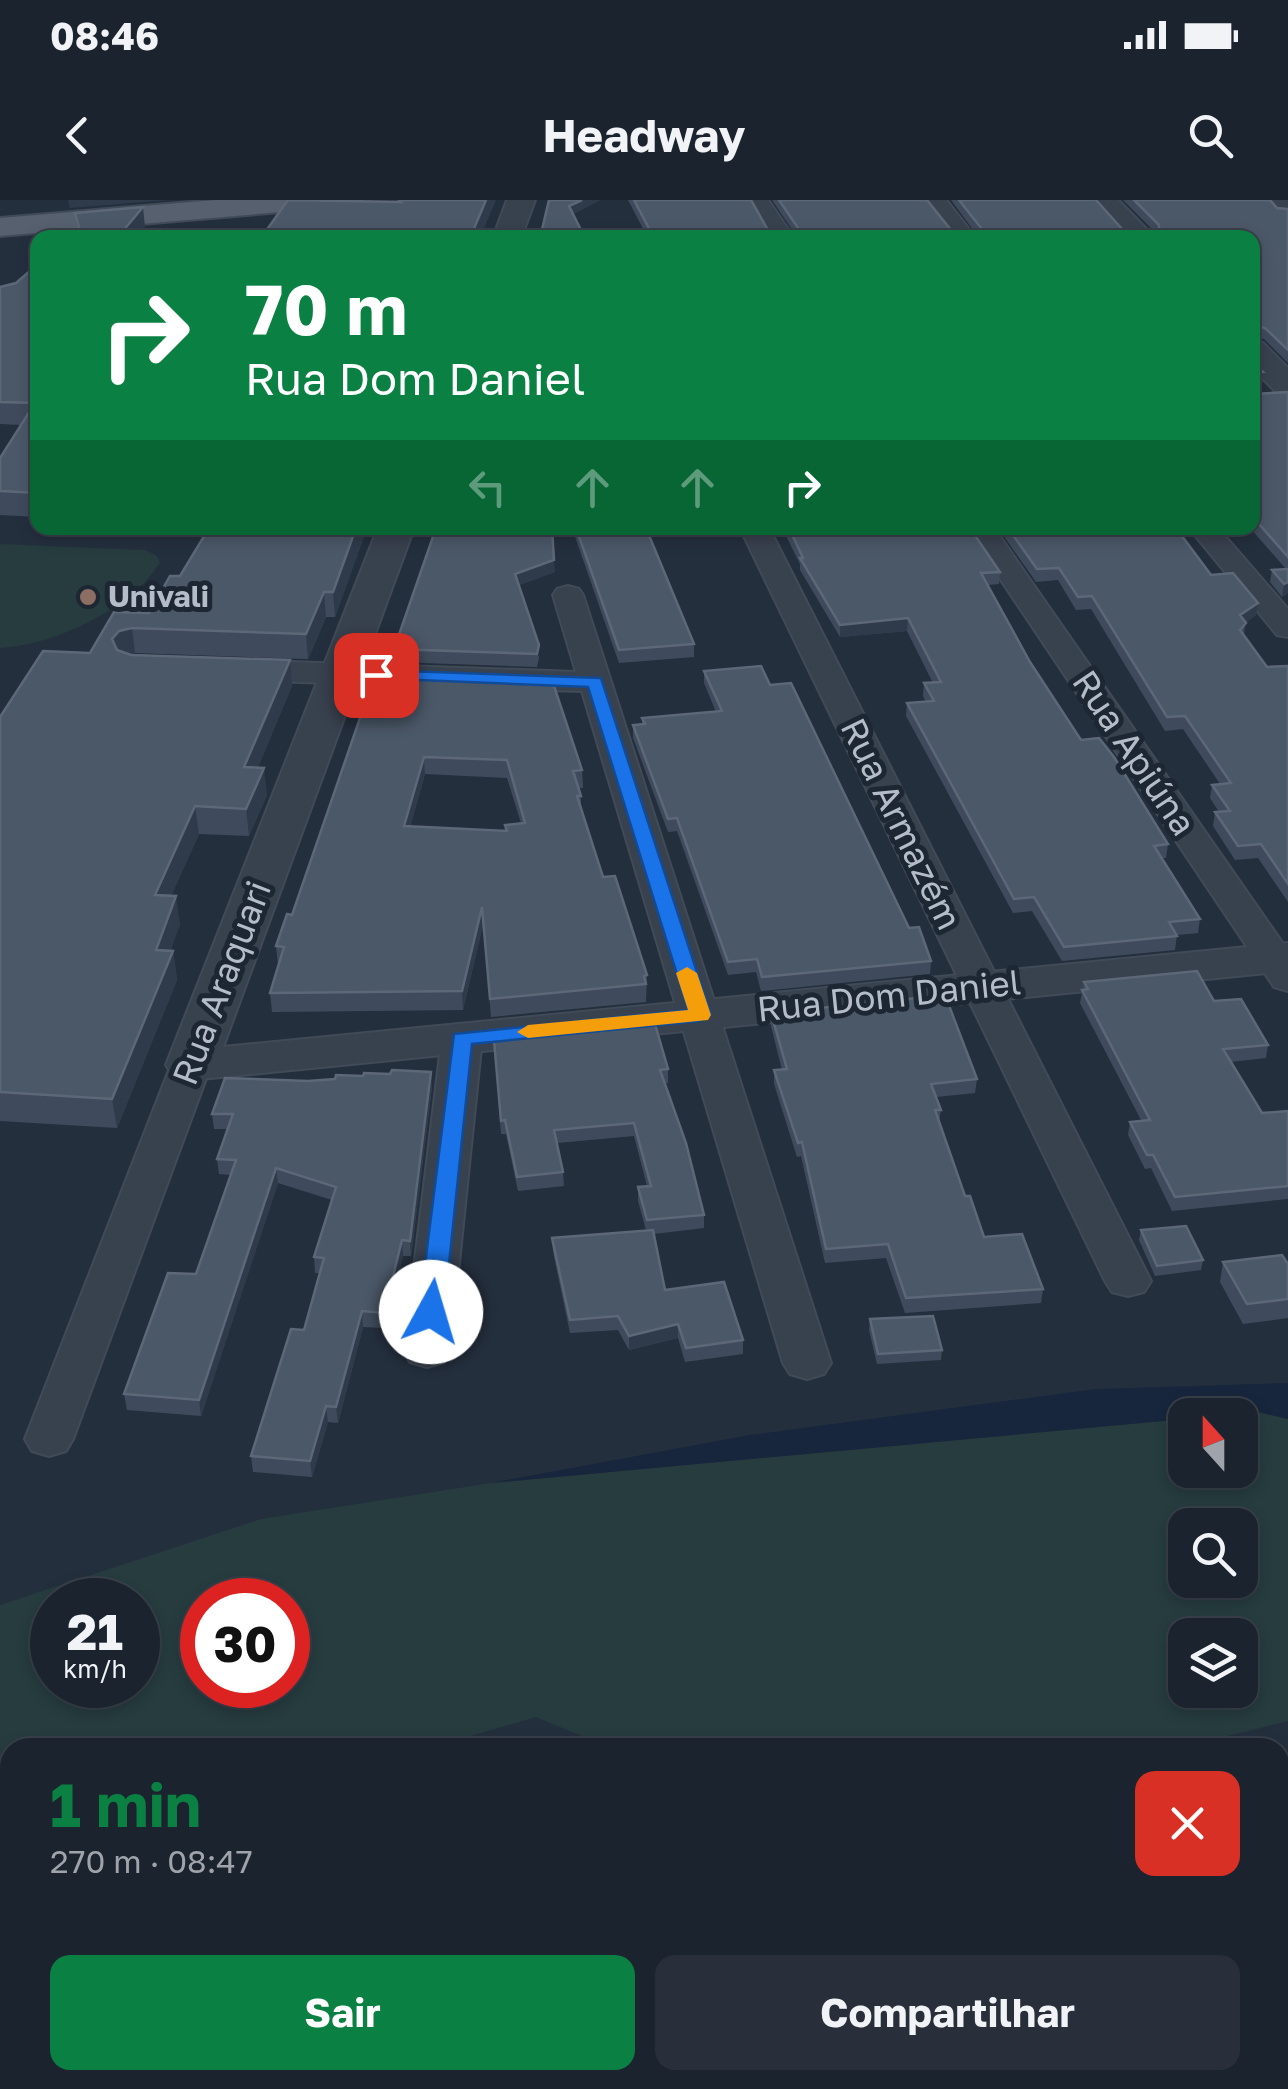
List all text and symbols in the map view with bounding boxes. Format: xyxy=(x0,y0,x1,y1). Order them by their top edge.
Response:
text: 08:46 xyxy=(50,13,159,58)
icon: back xyxy=(50,108,105,163)
text: Headway xyxy=(542,108,746,162)
icon: search xyxy=(1183,108,1238,163)
text: 70 m xyxy=(245,266,407,350)
icon: right xyxy=(80,270,210,400)
text: Rua Dom Daniel xyxy=(245,351,585,405)
icon: left xyxy=(460,460,515,515)
icon: ahead xyxy=(565,460,620,515)
icon: ahead xyxy=(670,460,725,515)
icon: right xyxy=(775,460,830,515)
place label: Univali xyxy=(108,578,209,614)
marker: Univali xyxy=(77,586,99,608)
pin xyxy=(334,633,419,718)
icon: arrive xyxy=(349,648,404,703)
street label: Rua Apiúna xyxy=(1064,662,1205,843)
street label: Rua Armazém xyxy=(833,711,971,936)
street label: Rua Araquari xyxy=(163,875,279,1090)
street label: Rua Dom Daniel xyxy=(755,960,1023,1030)
position arrow xyxy=(379,1260,483,1364)
north arrow xyxy=(1168,1398,1258,1488)
map controls xyxy=(1168,1398,1258,1708)
button: search xyxy=(1168,1508,1258,1598)
speed limit sign: 30 xyxy=(180,1578,310,1708)
text: 21 xyxy=(67,1601,123,1661)
button: layers xyxy=(1168,1618,1258,1708)
text: km/h xyxy=(63,1653,127,1684)
text: 1 min xyxy=(50,1768,201,1840)
button: close xyxy=(1135,1771,1240,1876)
text: 270 m · 08:47 xyxy=(50,1842,253,1880)
button: Sair xyxy=(50,1955,635,2070)
button: Compartilhar xyxy=(655,1955,1240,2070)

